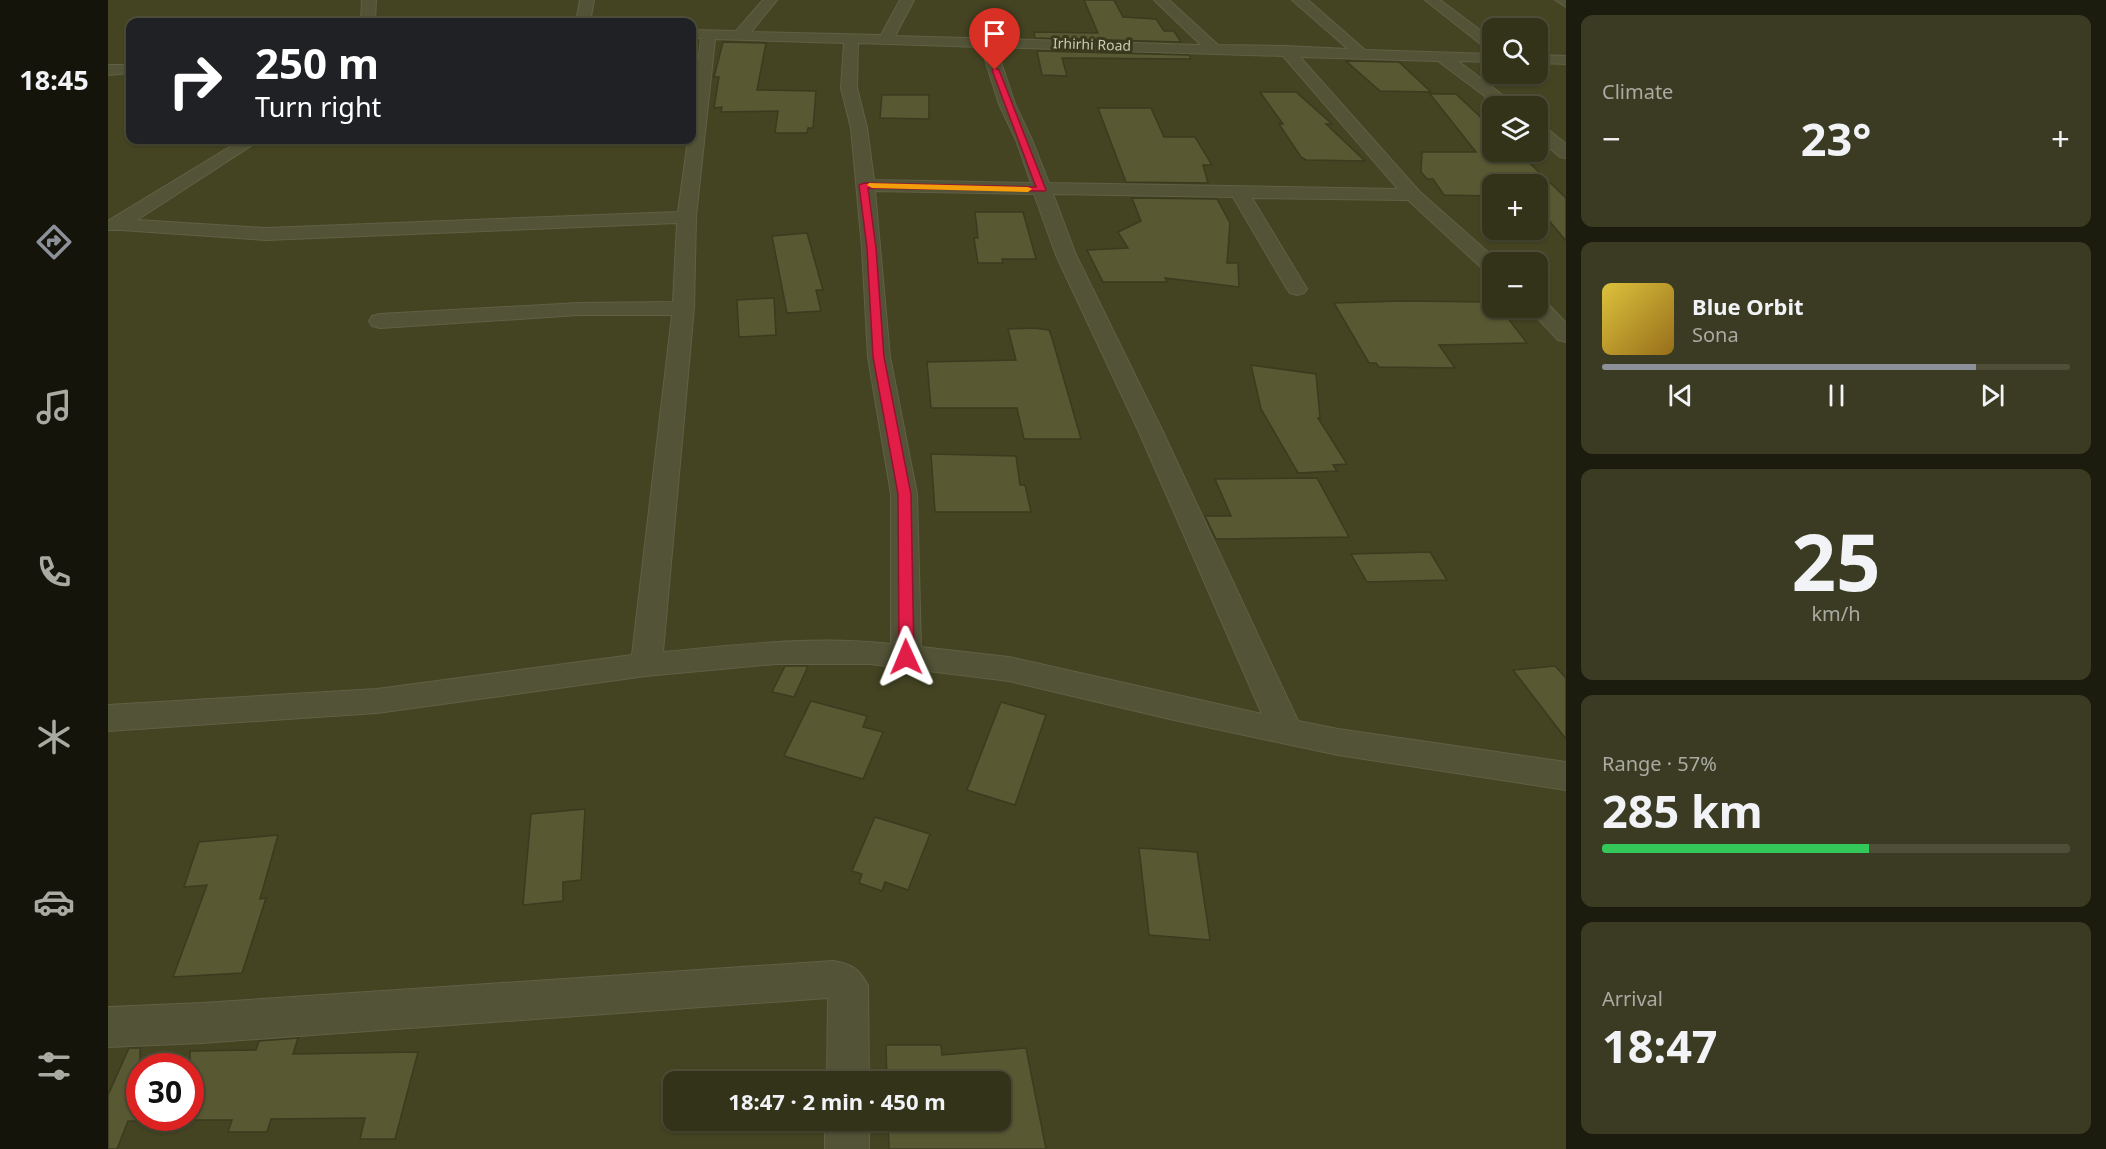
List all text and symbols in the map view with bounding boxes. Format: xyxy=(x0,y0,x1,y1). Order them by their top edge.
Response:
pin xyxy=(969,8,1020,70)
icon: arrive xyxy=(978,17,1011,50)
map controls xyxy=(1482,18,1548,318)
button: search xyxy=(1482,18,1548,84)
street label: Irhirhi Road xyxy=(1053,33,1131,55)
text: 250 m xyxy=(255,34,379,91)
icon: right xyxy=(156,42,234,120)
text: 18:45 xyxy=(19,61,89,98)
text: Climate xyxy=(1602,78,1673,105)
text: Turn right xyxy=(255,88,381,125)
button: layers xyxy=(1482,96,1548,162)
text: 23° xyxy=(1801,108,1871,169)
text: − xyxy=(1602,116,1621,161)
text: + xyxy=(2051,116,2070,161)
button: + xyxy=(1482,174,1548,240)
icon: directions xyxy=(33,221,75,263)
button: − xyxy=(1482,252,1548,318)
text: Blue Orbit xyxy=(1692,291,1804,321)
text: Sona xyxy=(1692,321,1739,348)
icon: previous xyxy=(1664,379,1697,412)
icon: pause xyxy=(1820,379,1853,412)
icon: next xyxy=(1976,379,2009,412)
icon: music xyxy=(33,386,75,428)
text: 25 xyxy=(1791,508,1881,614)
icon: phone xyxy=(33,551,75,593)
text: km/h xyxy=(1811,600,1861,627)
position arrow xyxy=(874,625,938,689)
icon: climate xyxy=(33,716,75,758)
text: Range · 57% xyxy=(1602,750,1717,777)
text: 285 km xyxy=(1602,780,1763,841)
icon: car xyxy=(33,881,75,923)
text: Arrival xyxy=(1602,985,1663,1012)
text: 18:47 xyxy=(1602,1015,1718,1076)
icon: filters xyxy=(33,1045,75,1087)
speed limit sign: 30 xyxy=(126,1053,204,1131)
text: 18:47 · 2 min · 450 m xyxy=(728,1086,946,1116)

